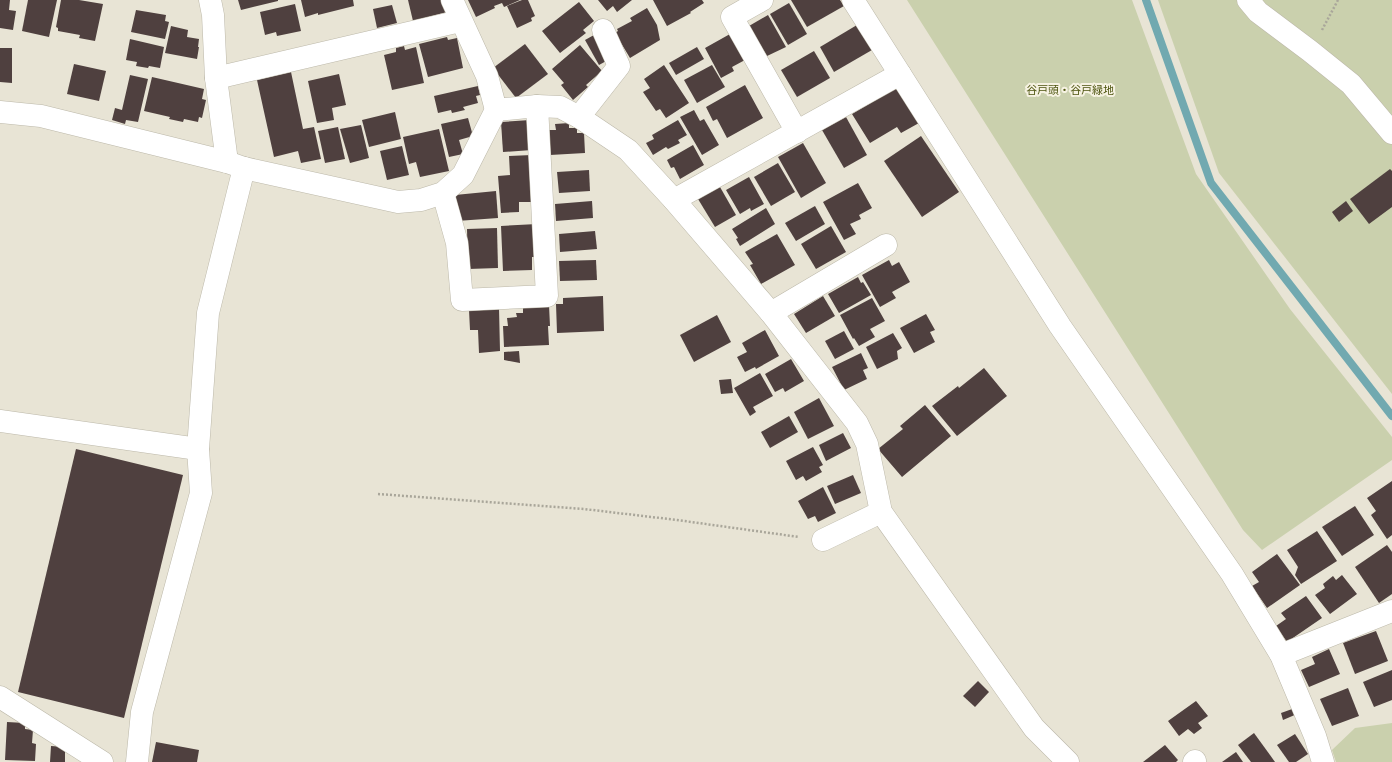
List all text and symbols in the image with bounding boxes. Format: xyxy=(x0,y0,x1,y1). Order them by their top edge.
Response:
park label: 谷戸頭・谷戸緑地 xyxy=(1026,82,1114,98)

